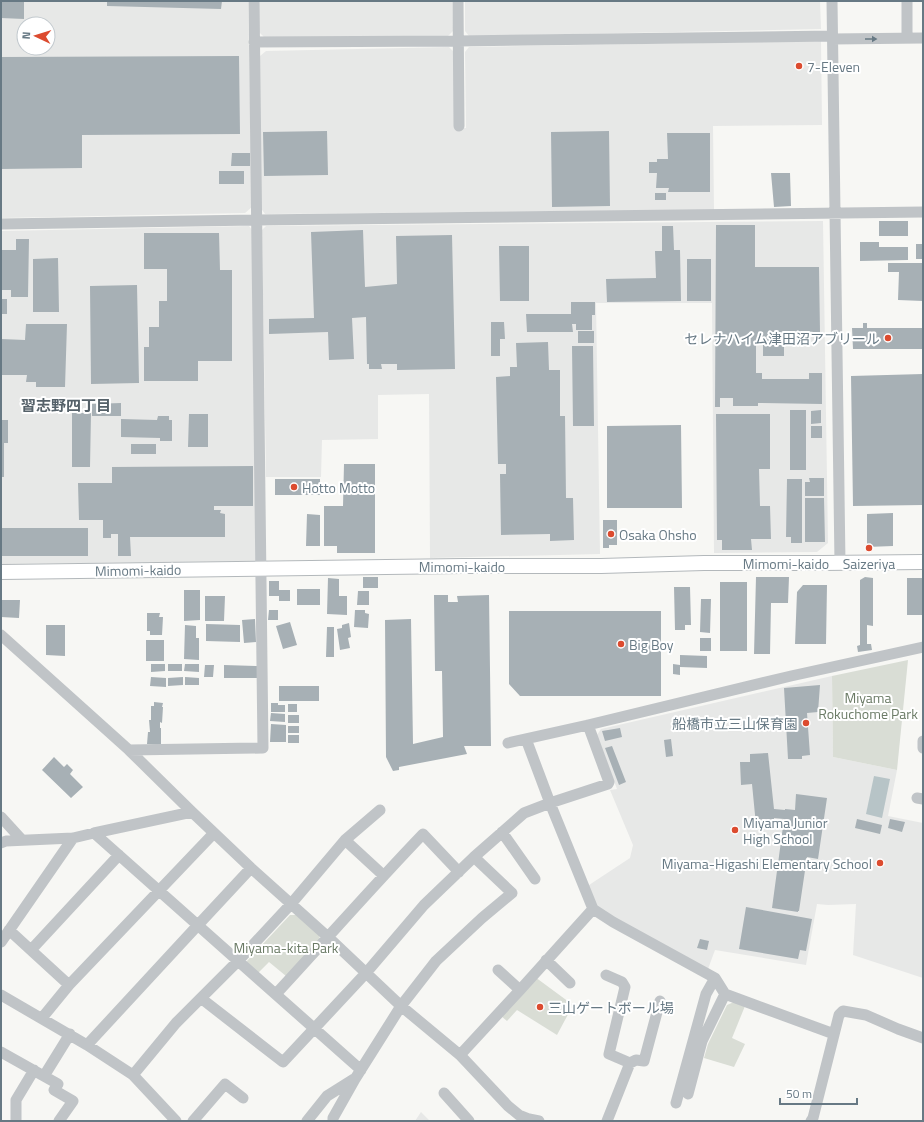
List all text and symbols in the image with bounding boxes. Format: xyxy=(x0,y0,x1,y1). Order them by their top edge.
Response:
north arrow xyxy=(16,16,56,56)
text: N xyxy=(18,31,34,40)
one-way arrow xyxy=(865,36,878,42)
place label: 7-Eleven xyxy=(807,56,860,77)
marker: 7-Eleven xyxy=(794,61,804,71)
place label: セレナハイム津田沼アブリール xyxy=(685,328,880,349)
marker: セレナハイム津田沼アブリール xyxy=(883,333,893,343)
district label: 習志野四丁目 xyxy=(21,394,111,417)
place label: Hotto Motto xyxy=(302,477,375,498)
marker: Hotto Motto xyxy=(289,482,299,492)
place label: Osaka Ohsho xyxy=(619,524,697,545)
marker: Osaka Ohsho xyxy=(606,529,616,539)
marker: Saizeriya xyxy=(864,543,874,553)
street label: Mimomi-kaido xyxy=(743,553,829,574)
place label: Saizeriya xyxy=(843,553,895,574)
street label: Mimomi-kaido xyxy=(419,556,505,577)
street label: Mimomi-kaido xyxy=(95,559,181,581)
place label: Big Boy xyxy=(629,634,674,655)
marker: Big Boy xyxy=(616,639,626,649)
park label: Miyama Rokuchome Park xyxy=(818,687,918,724)
place label: 船橋市立三山保育園 xyxy=(672,713,798,734)
marker: 船橋市立三山保育園 xyxy=(801,718,811,728)
place label: Miyama Junior High School xyxy=(743,812,828,849)
marker: Miyama Junior High School xyxy=(730,825,740,835)
place label: Miyama-Higashi Elementary School xyxy=(662,853,872,874)
marker: Miyama-Higashi Elementary School xyxy=(875,858,885,868)
park label: Miyama-kita Park xyxy=(234,937,339,958)
place label: 三山ゲートボール場 xyxy=(548,997,674,1018)
marker: 三山ゲートボール場 xyxy=(535,1002,545,1012)
scale bar xyxy=(780,1080,857,1106)
text: 50 m xyxy=(786,1084,812,1103)

